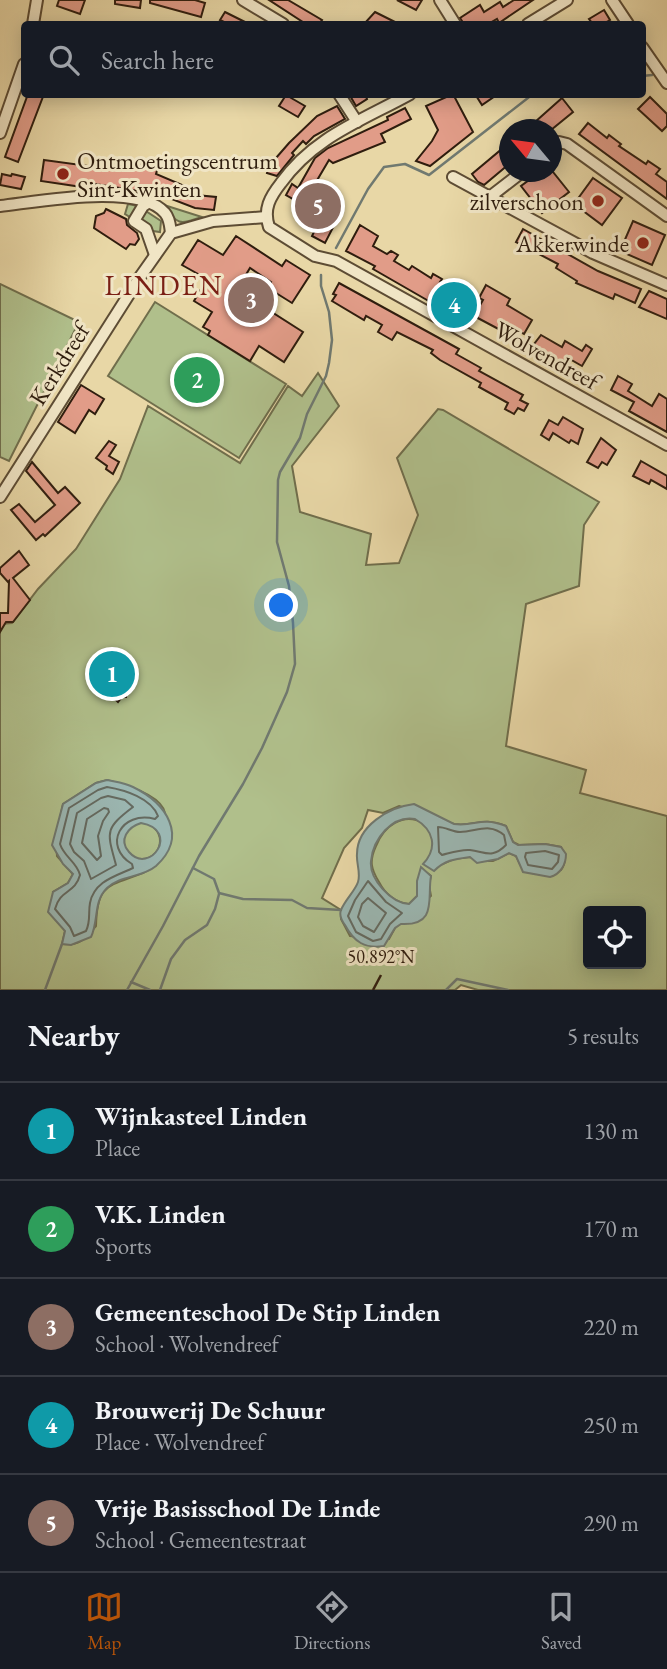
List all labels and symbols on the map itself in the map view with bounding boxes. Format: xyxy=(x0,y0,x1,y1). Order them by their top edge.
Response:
north arrow xyxy=(499,119,562,182)
place label: Ontmoetingscentrum Sint-Kwinten xyxy=(77,145,278,204)
marker: Ontmoetingscentrum Sint-Kwinten xyxy=(55,166,71,182)
pin: 5 xyxy=(295,180,341,232)
place label: zilverschoon xyxy=(470,186,584,217)
marker: zilverschoon xyxy=(590,193,606,209)
place label: Akkerwinde xyxy=(515,228,629,259)
marker: Akkerwinde xyxy=(635,235,651,251)
district label: LINDEN xyxy=(104,267,224,303)
pin: 3 xyxy=(228,274,274,326)
pin: 4 xyxy=(431,279,477,331)
street label: Kerkdreef xyxy=(22,314,98,411)
street label: Wolvendreef xyxy=(489,314,608,398)
pin: 2 xyxy=(174,354,220,406)
your location xyxy=(264,588,298,622)
pin: 1 xyxy=(89,648,135,700)
text: 50.892°N xyxy=(348,945,415,968)

